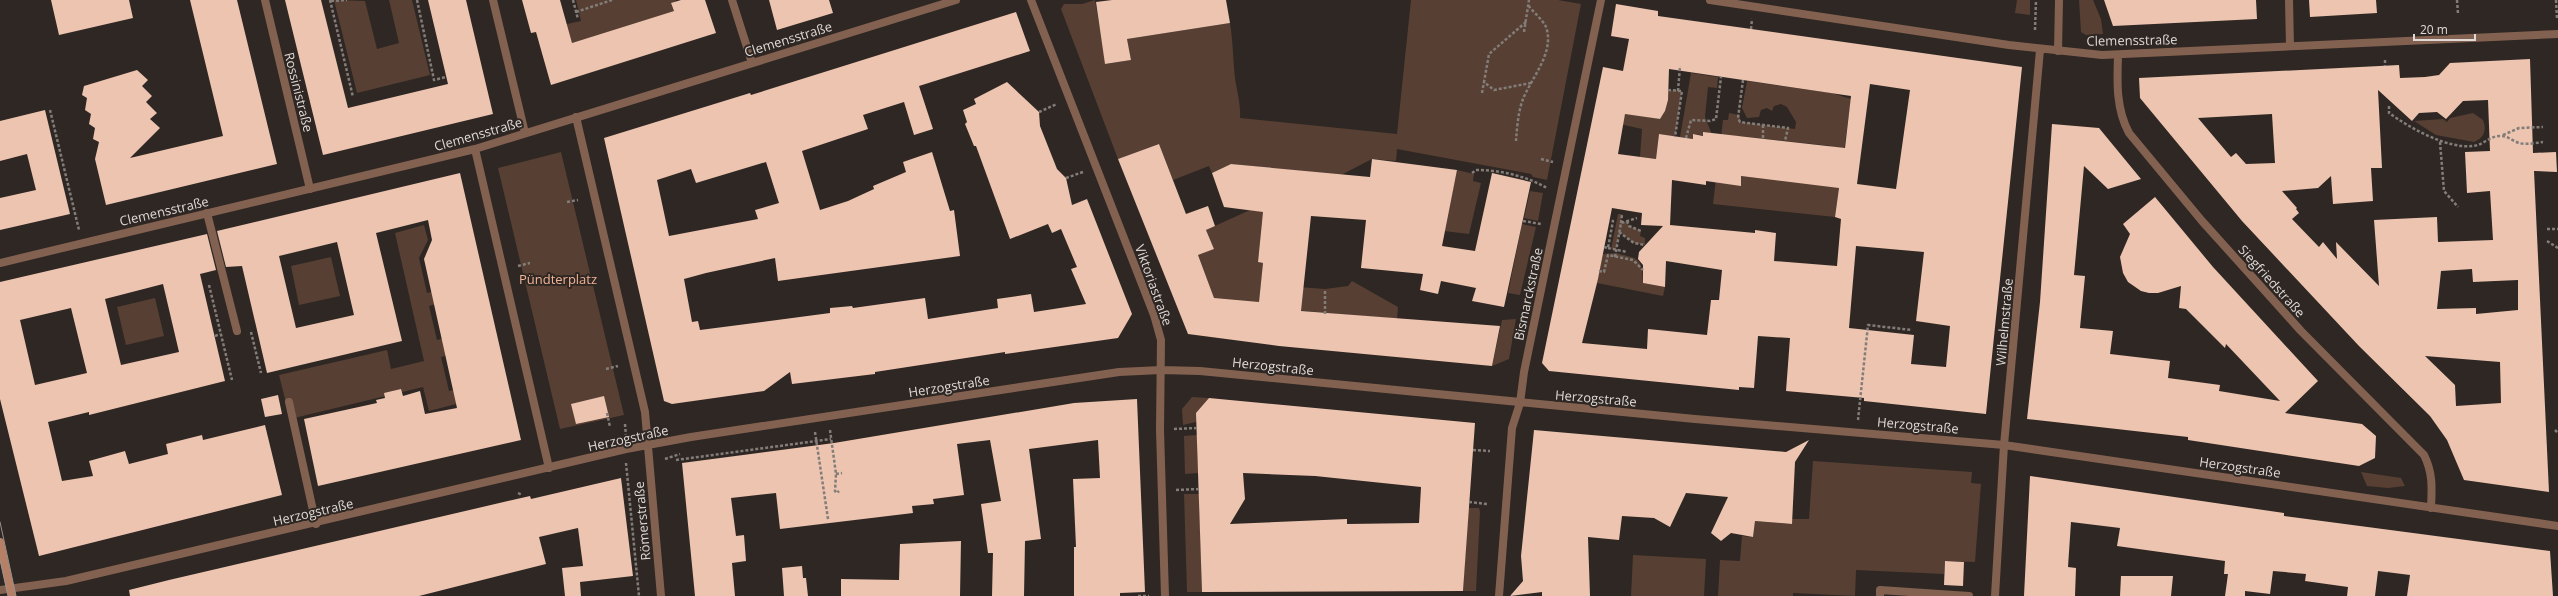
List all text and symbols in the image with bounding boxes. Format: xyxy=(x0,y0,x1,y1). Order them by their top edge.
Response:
scale bar xyxy=(2414,16,2475,42)
street label: Clemensstraße xyxy=(742,17,834,61)
text: 20 m xyxy=(2420,21,2448,38)
street label: Clemensstraße xyxy=(2086,30,2178,50)
street label: Rossinistraße xyxy=(280,50,318,134)
street label: Clemensstraße xyxy=(432,113,524,155)
street label: Clemensstraße xyxy=(118,192,210,230)
street label: Siegfriedstraße xyxy=(2235,241,2309,321)
street label: Viktoriastraße xyxy=(1131,242,1177,328)
street label: Bismarckstraße xyxy=(1509,246,1547,342)
park label: Pündterplatz xyxy=(519,270,597,288)
street label: Wilhelmstraße xyxy=(1991,277,2017,367)
street label: Herzogstraße xyxy=(1231,353,1315,379)
street label: Herzogstraße xyxy=(907,371,991,401)
street label: Herzogstraße xyxy=(1554,385,1638,411)
street label: Herzogstraße xyxy=(1876,412,1960,438)
street label: Herzogstraße xyxy=(586,421,670,455)
street label: Herzogstraße xyxy=(2198,452,2282,482)
street label: Römerstraße xyxy=(630,481,654,561)
street label: Herzogstraße xyxy=(271,494,355,530)

